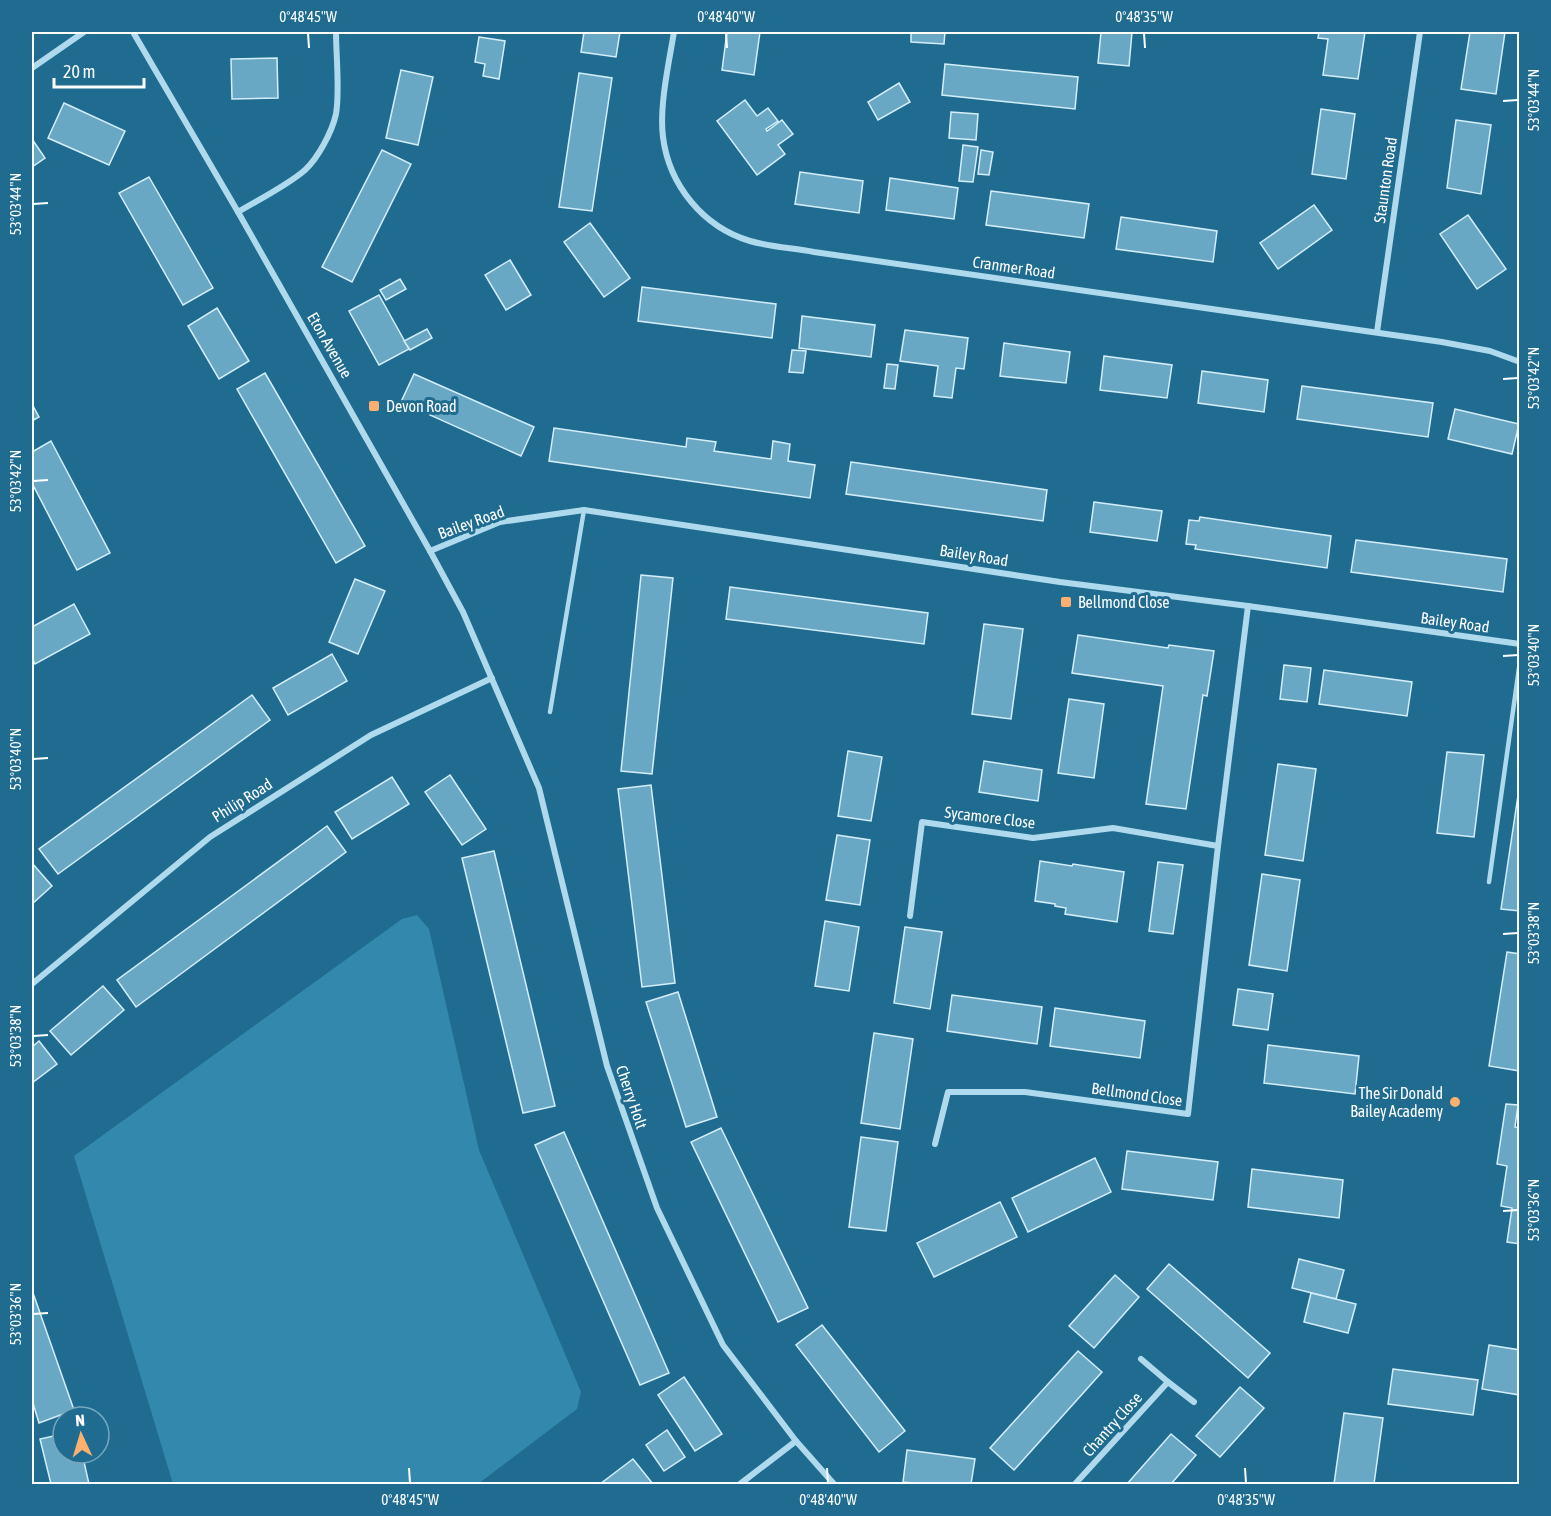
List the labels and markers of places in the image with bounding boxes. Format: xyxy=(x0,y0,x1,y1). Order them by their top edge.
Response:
place label: Devon Road xyxy=(386,397,457,415)
marker: Devon Road xyxy=(367,399,381,413)
place label: Bellmond Close xyxy=(1078,593,1170,611)
marker: Bellmond Close xyxy=(1059,595,1073,609)
place label: The Sir Donald Bailey Academy xyxy=(1350,1084,1443,1121)
marker: The Sir Donald Bailey Academy xyxy=(1448,1095,1462,1109)

